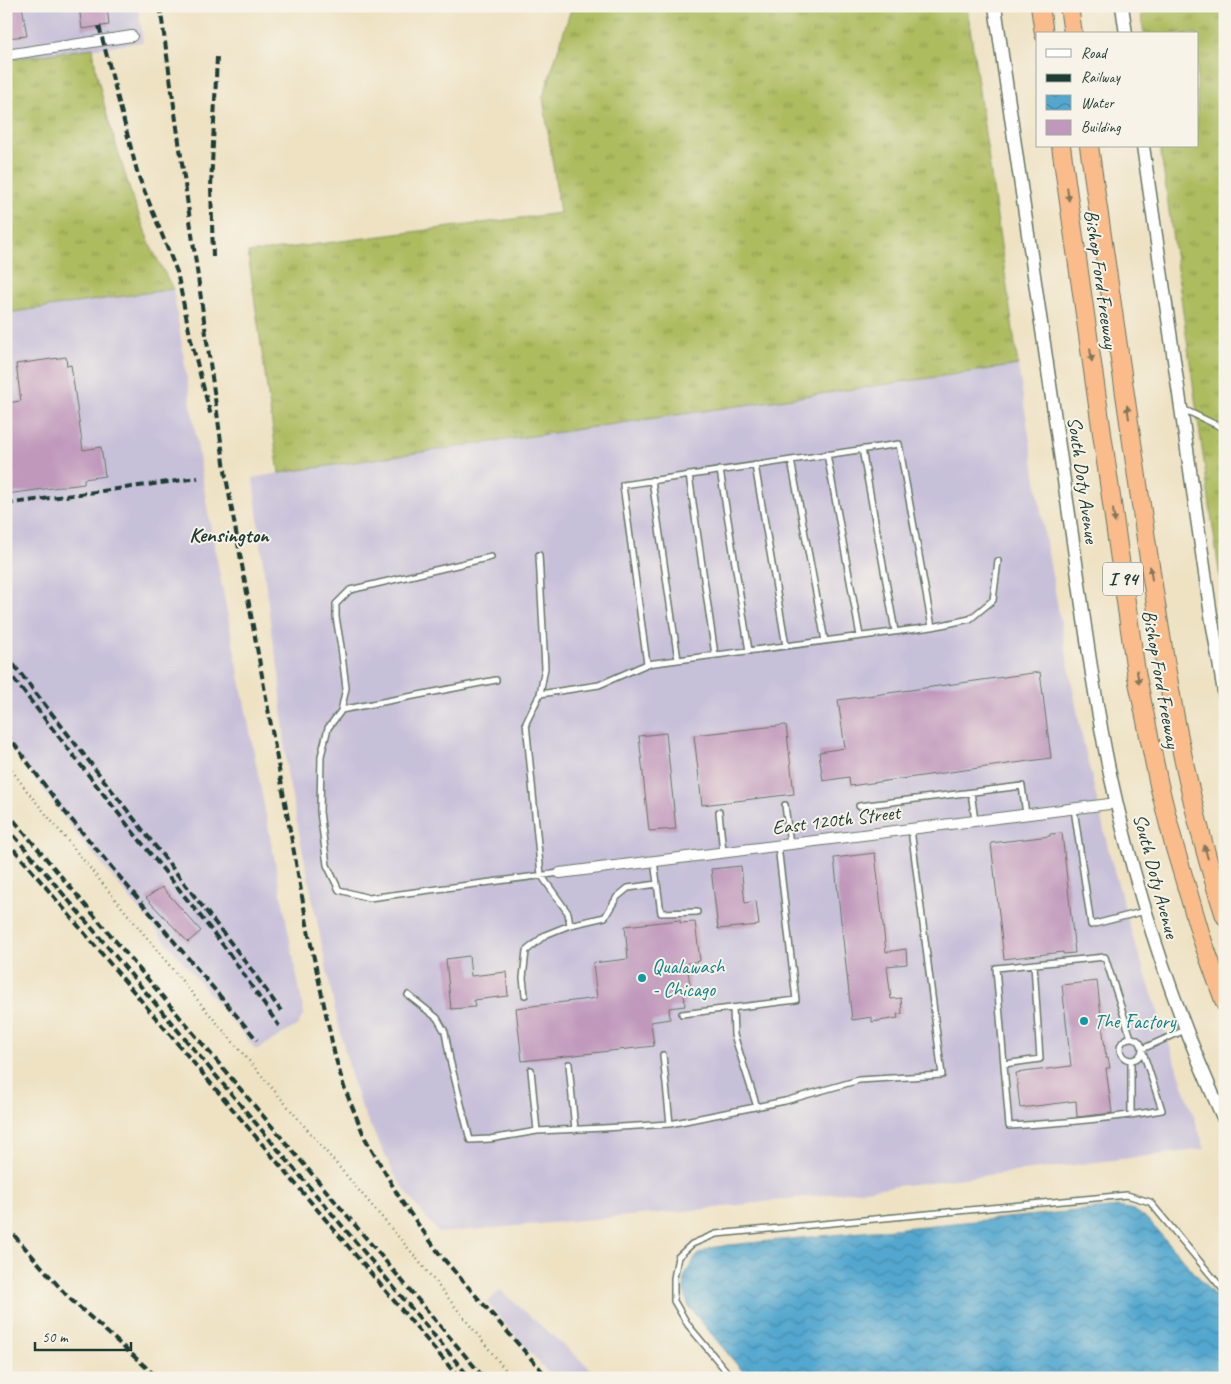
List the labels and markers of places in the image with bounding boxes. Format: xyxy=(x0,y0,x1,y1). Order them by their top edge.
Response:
place label: Qualawash - Chicago xyxy=(652,954,726,1002)
marker: Qualawash - Chicago xyxy=(636,972,648,984)
place label: The Factory xyxy=(1094,1009,1177,1034)
marker: The Factory xyxy=(1078,1015,1090,1027)

